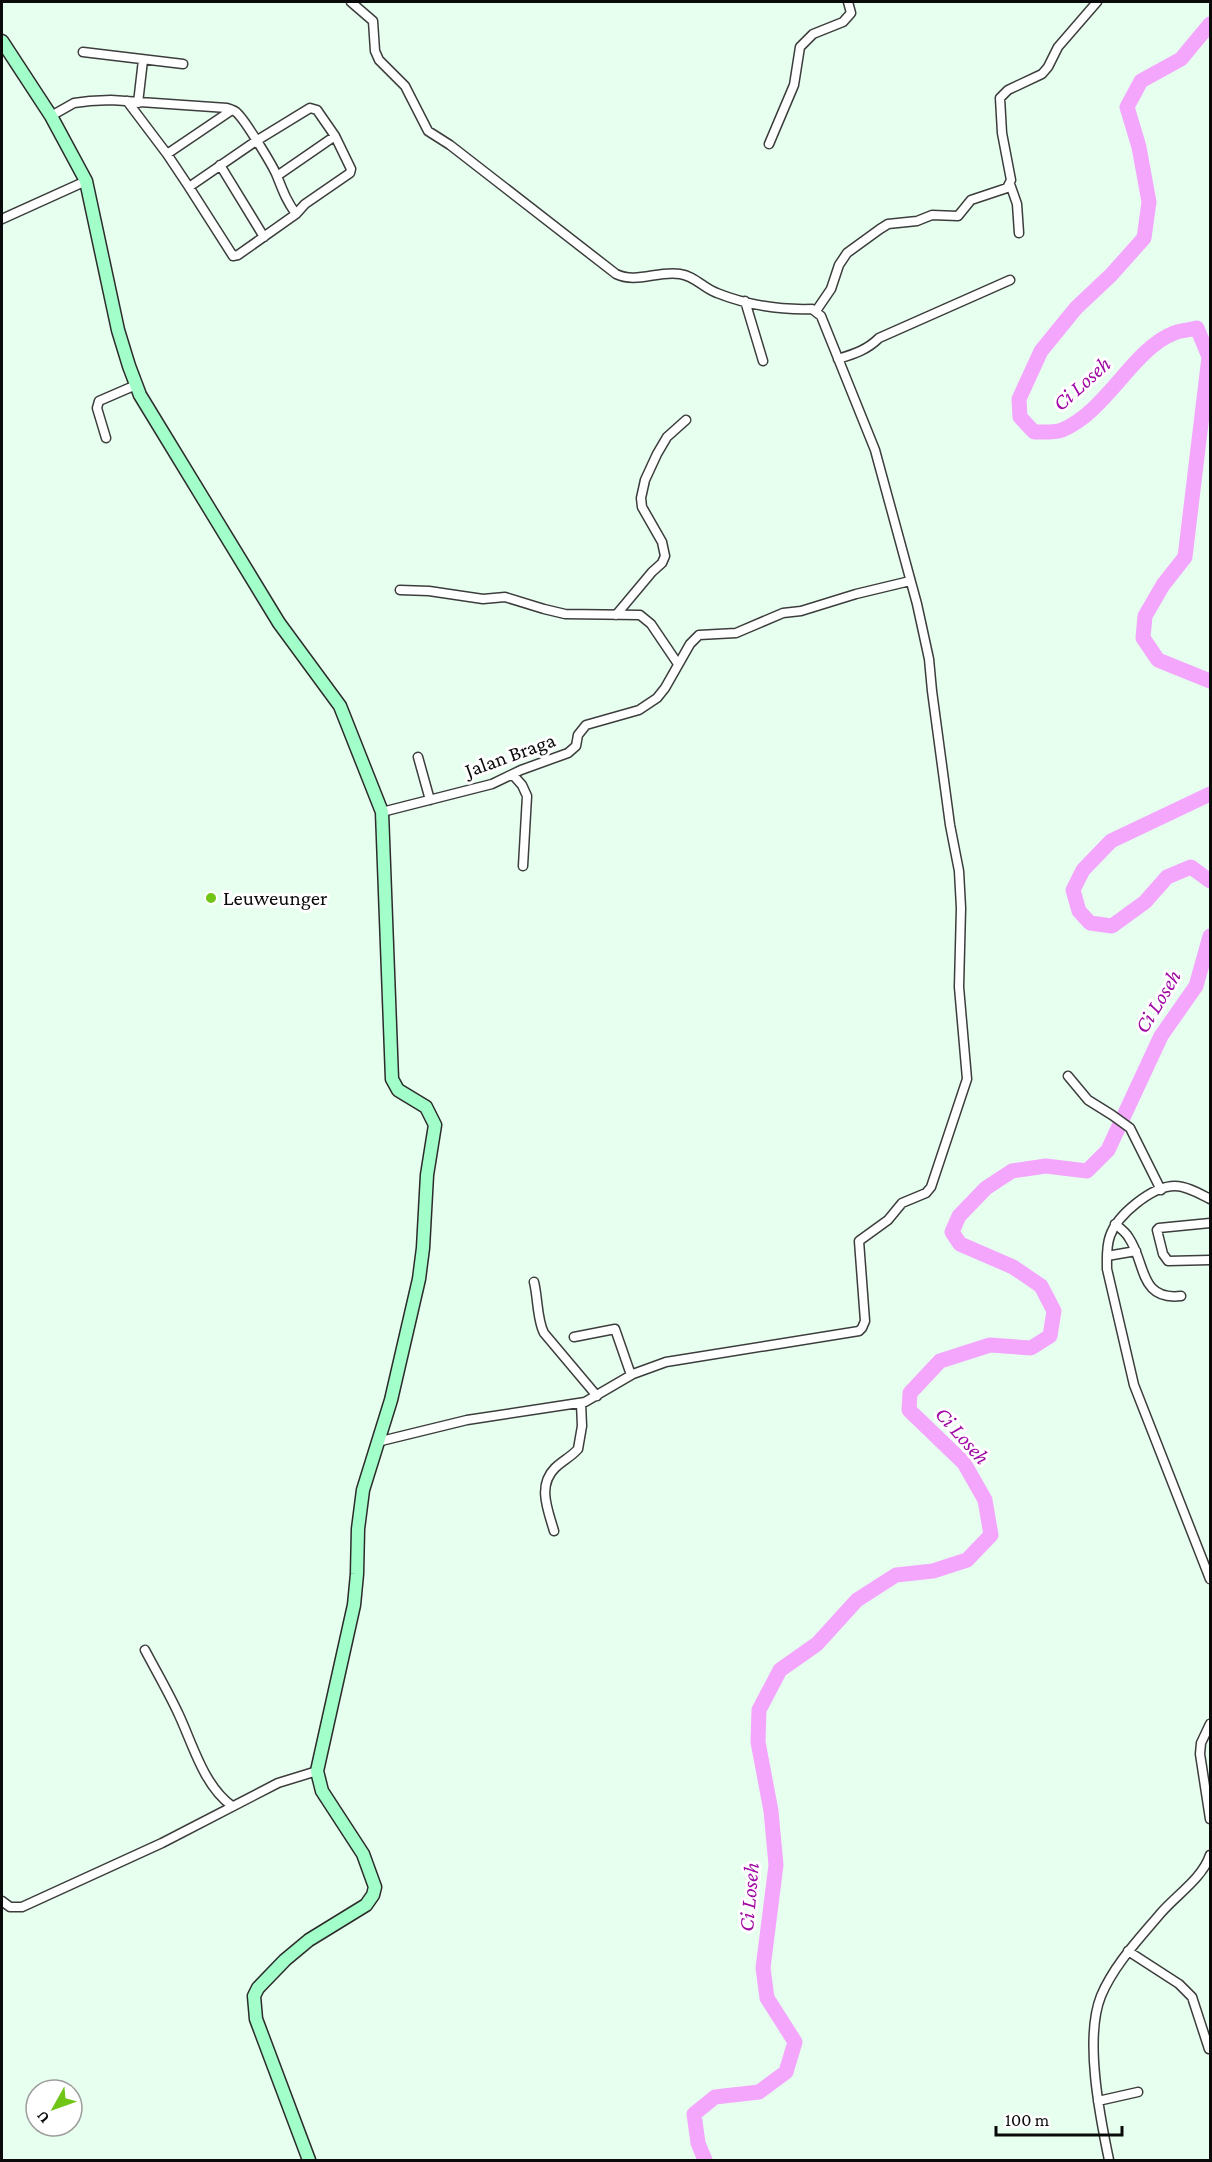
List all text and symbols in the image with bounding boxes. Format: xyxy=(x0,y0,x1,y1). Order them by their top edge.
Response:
water label: Ci Loseh xyxy=(1047,351,1115,416)
street label: Jalan Braga xyxy=(460,727,559,783)
place label: Leuweunger xyxy=(223,886,328,910)
marker: Leuweunger xyxy=(204,891,218,905)
water label: Ci Loseh xyxy=(1129,965,1186,1037)
water label: Ci Loseh xyxy=(930,1401,995,1469)
water label: Ci Loseh xyxy=(733,1862,764,1933)
north arrow xyxy=(24,2078,84,2138)
scale bar xyxy=(996,2099,1122,2137)
text: U xyxy=(33,2108,53,2127)
text: 100 m xyxy=(1005,2110,1050,2130)

